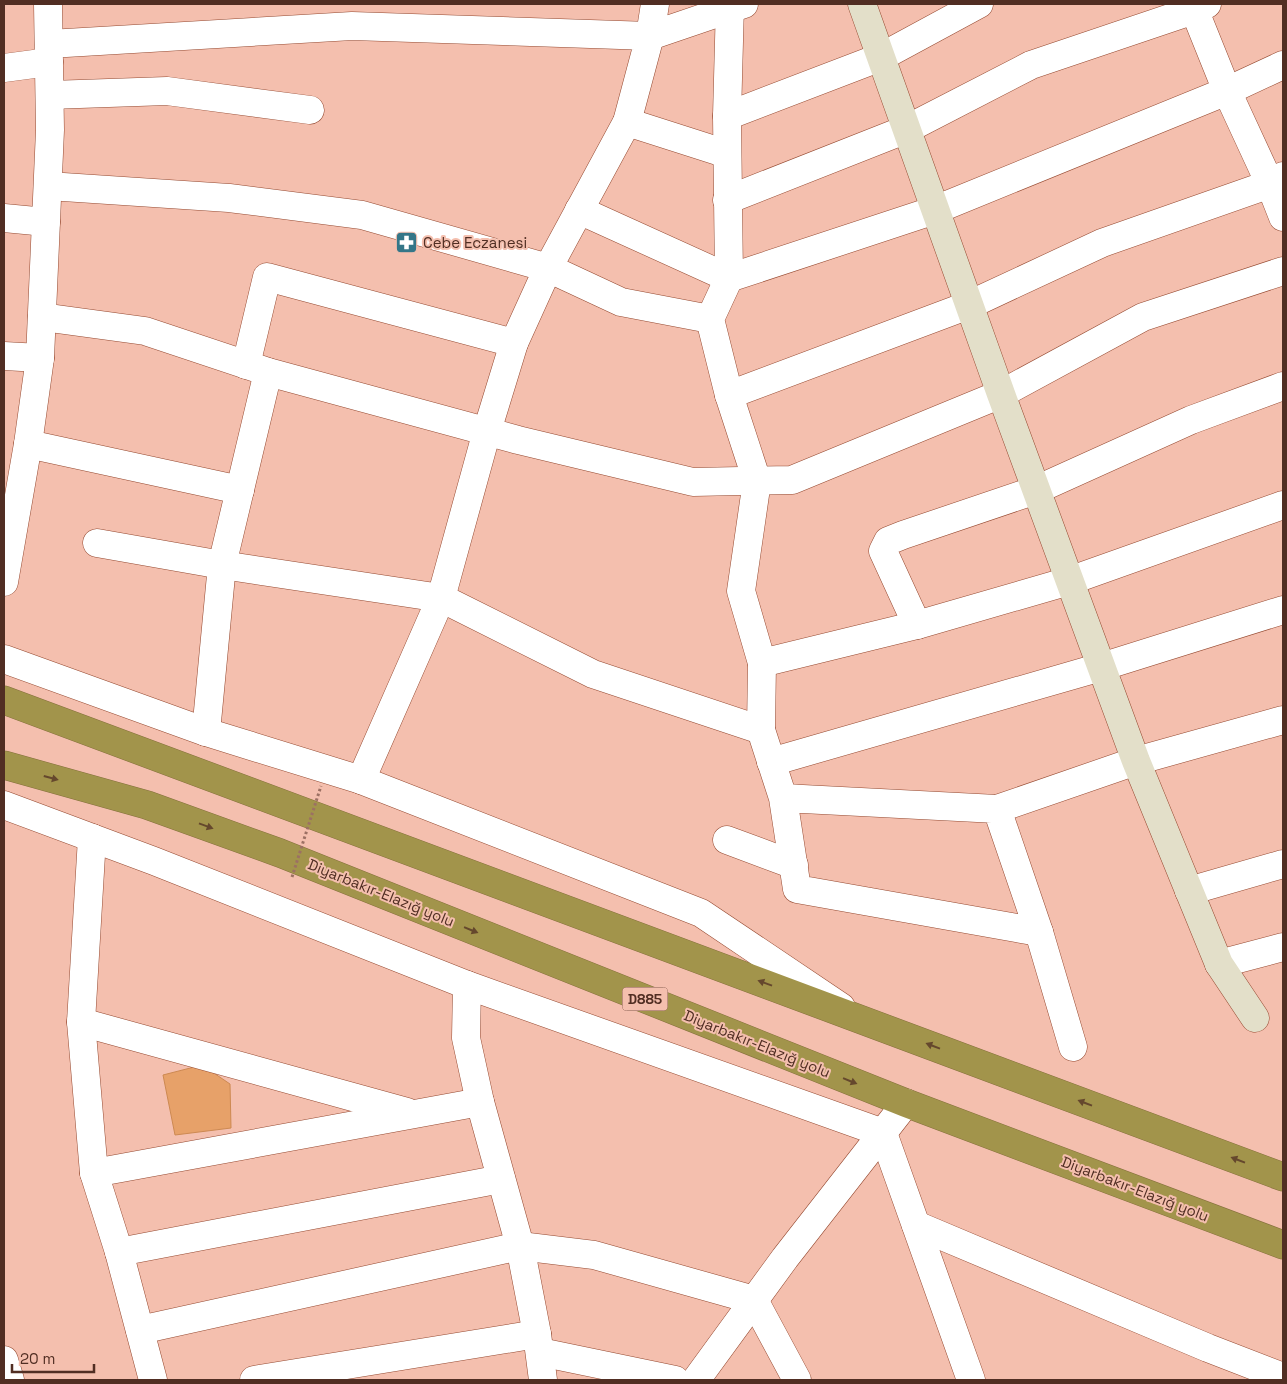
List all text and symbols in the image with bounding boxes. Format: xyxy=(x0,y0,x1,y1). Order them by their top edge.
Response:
pharmacy icon: Cebe Eczanesi xyxy=(395,231,419,255)
place label: Cebe Eczanesi xyxy=(423,233,527,252)
one-way arrow xyxy=(43,775,58,783)
one-way arrow xyxy=(199,822,214,830)
street label: Diyarbakır-Elazığ yolu xyxy=(305,854,457,931)
one-way arrow xyxy=(464,926,479,934)
one-way arrow xyxy=(757,979,772,986)
road number: D885 xyxy=(622,988,668,1011)
street label: Diyarbakır-Elazığ yolu xyxy=(681,1005,833,1082)
one-way arrow xyxy=(926,1042,941,1049)
one-way arrow xyxy=(843,1077,858,1085)
one-way arrow xyxy=(1078,1099,1093,1106)
street label: Diyarbakır-Elazığ yolu xyxy=(1059,1152,1212,1225)
one-way arrow xyxy=(1230,1156,1245,1163)
scale bar xyxy=(12,1342,95,1374)
text: 20 m xyxy=(20,1349,55,1368)

